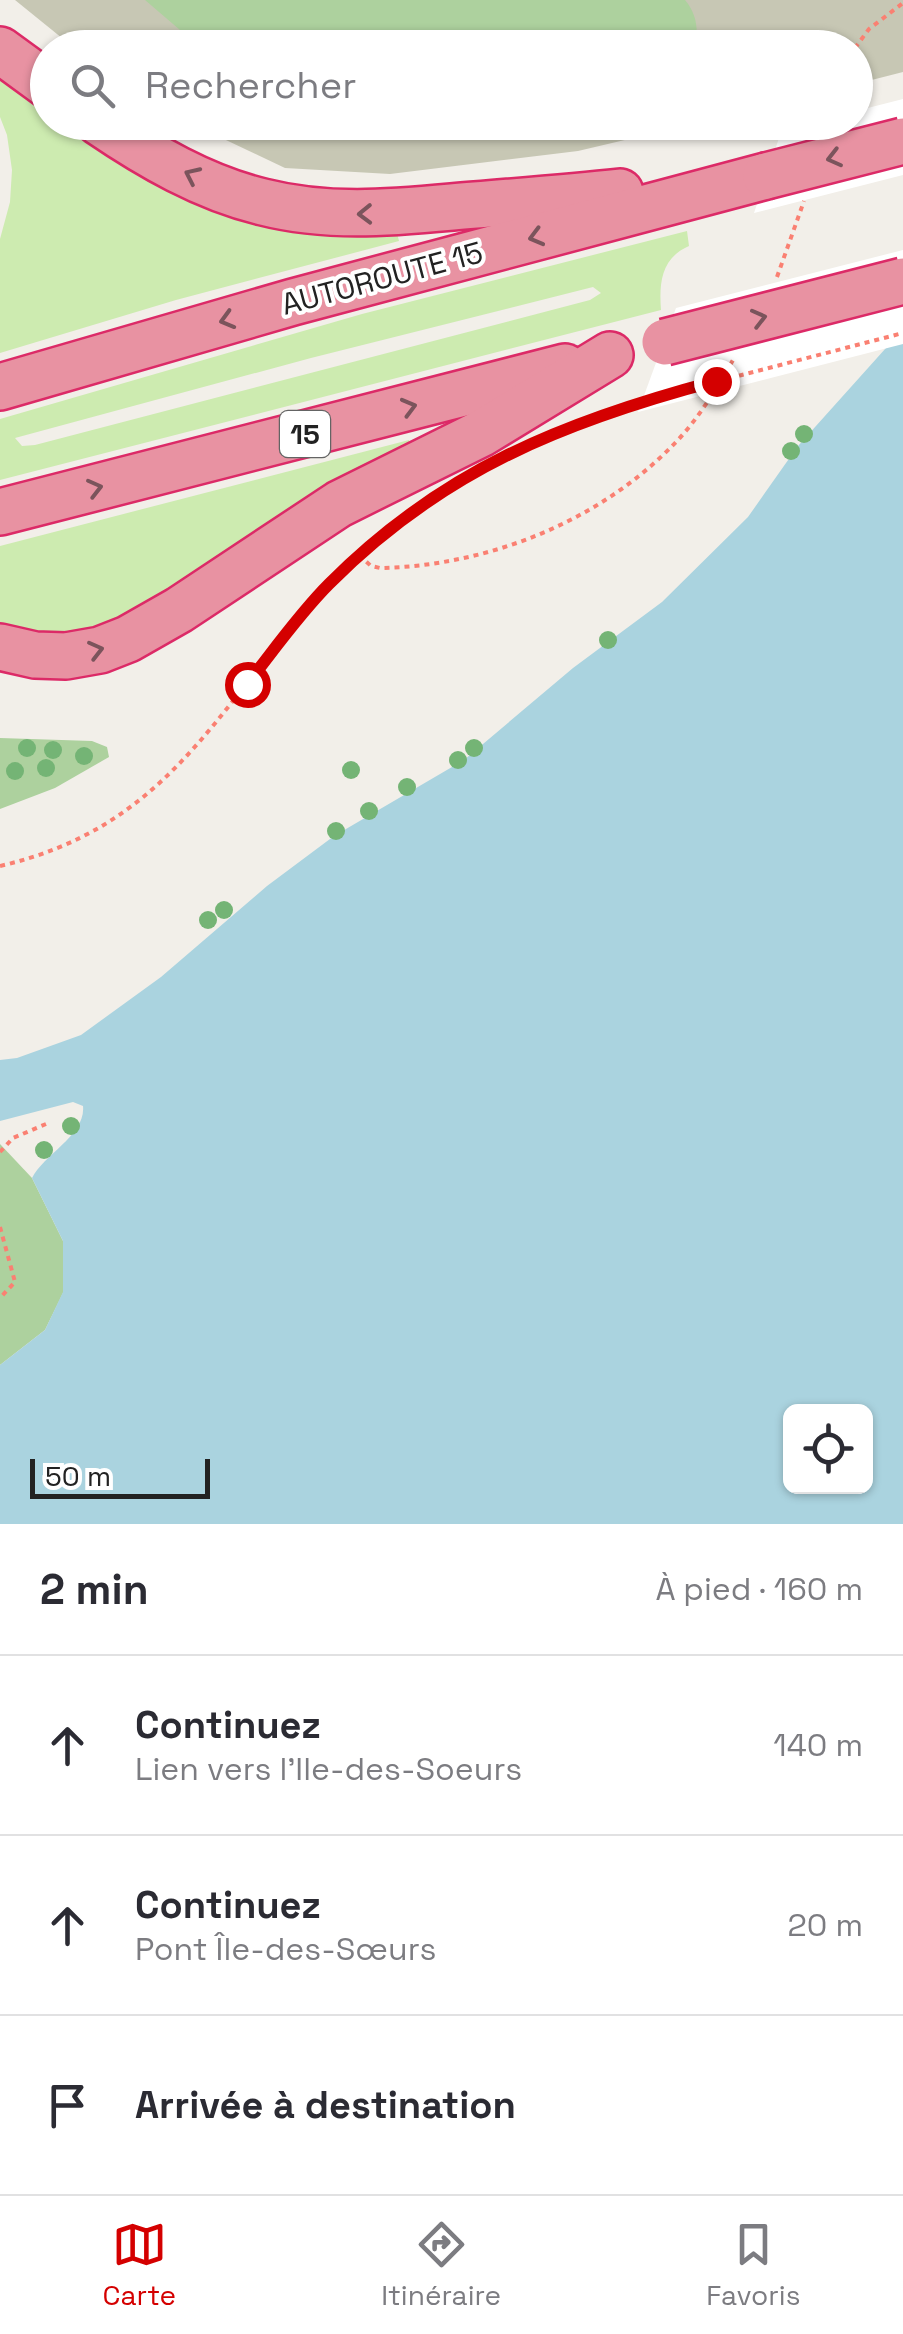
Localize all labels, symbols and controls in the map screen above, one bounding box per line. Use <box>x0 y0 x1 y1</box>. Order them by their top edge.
search box <box>30 30 873 140</box>
icon: search <box>65 58 120 113</box>
text: Rechercher <box>145 61 356 109</box>
one-way arrow <box>826 147 843 168</box>
one-way arrow <box>184 168 202 188</box>
one-way arrow <box>356 203 372 224</box>
one-way arrow <box>528 225 545 246</box>
street label: AUTOROUTE 15 <box>277 232 487 324</box>
one-way arrow <box>750 308 767 329</box>
one-way arrow <box>219 309 236 330</box>
route end <box>694 359 740 405</box>
one-way arrow <box>400 397 417 418</box>
road number: 15 <box>280 411 330 457</box>
one-way arrow <box>85 478 103 499</box>
one-way arrow <box>87 640 104 661</box>
route start <box>225 662 271 708</box>
map controls <box>783 1404 873 1494</box>
button: locate <box>783 1404 873 1494</box>
scale bar <box>30 1454 210 1498</box>
text: 50 m <box>45 1458 111 1494</box>
text: 2 min <box>40 1563 149 1616</box>
text: À pied · 160 m <box>655 1569 863 1609</box>
text: Continuez <box>135 1701 321 1749</box>
icon: ahead <box>40 1718 95 1773</box>
text: 140 m <box>773 1725 863 1765</box>
text: Lien vers l'Ile-des-Soeurs <box>135 1749 522 1789</box>
text: Continuez <box>135 1881 321 1929</box>
icon: ahead <box>40 1898 95 1953</box>
text: 20 m <box>787 1905 863 1945</box>
text: Pont Île-des-Sœurs <box>135 1929 436 1969</box>
icon: arrive <box>40 2078 95 2133</box>
text: Arrivée à destination <box>135 2081 516 2129</box>
tab: Carte <box>103 2217 176 2313</box>
tab: Itinéraire <box>381 2217 501 2313</box>
tab: Favoris <box>706 2217 800 2313</box>

